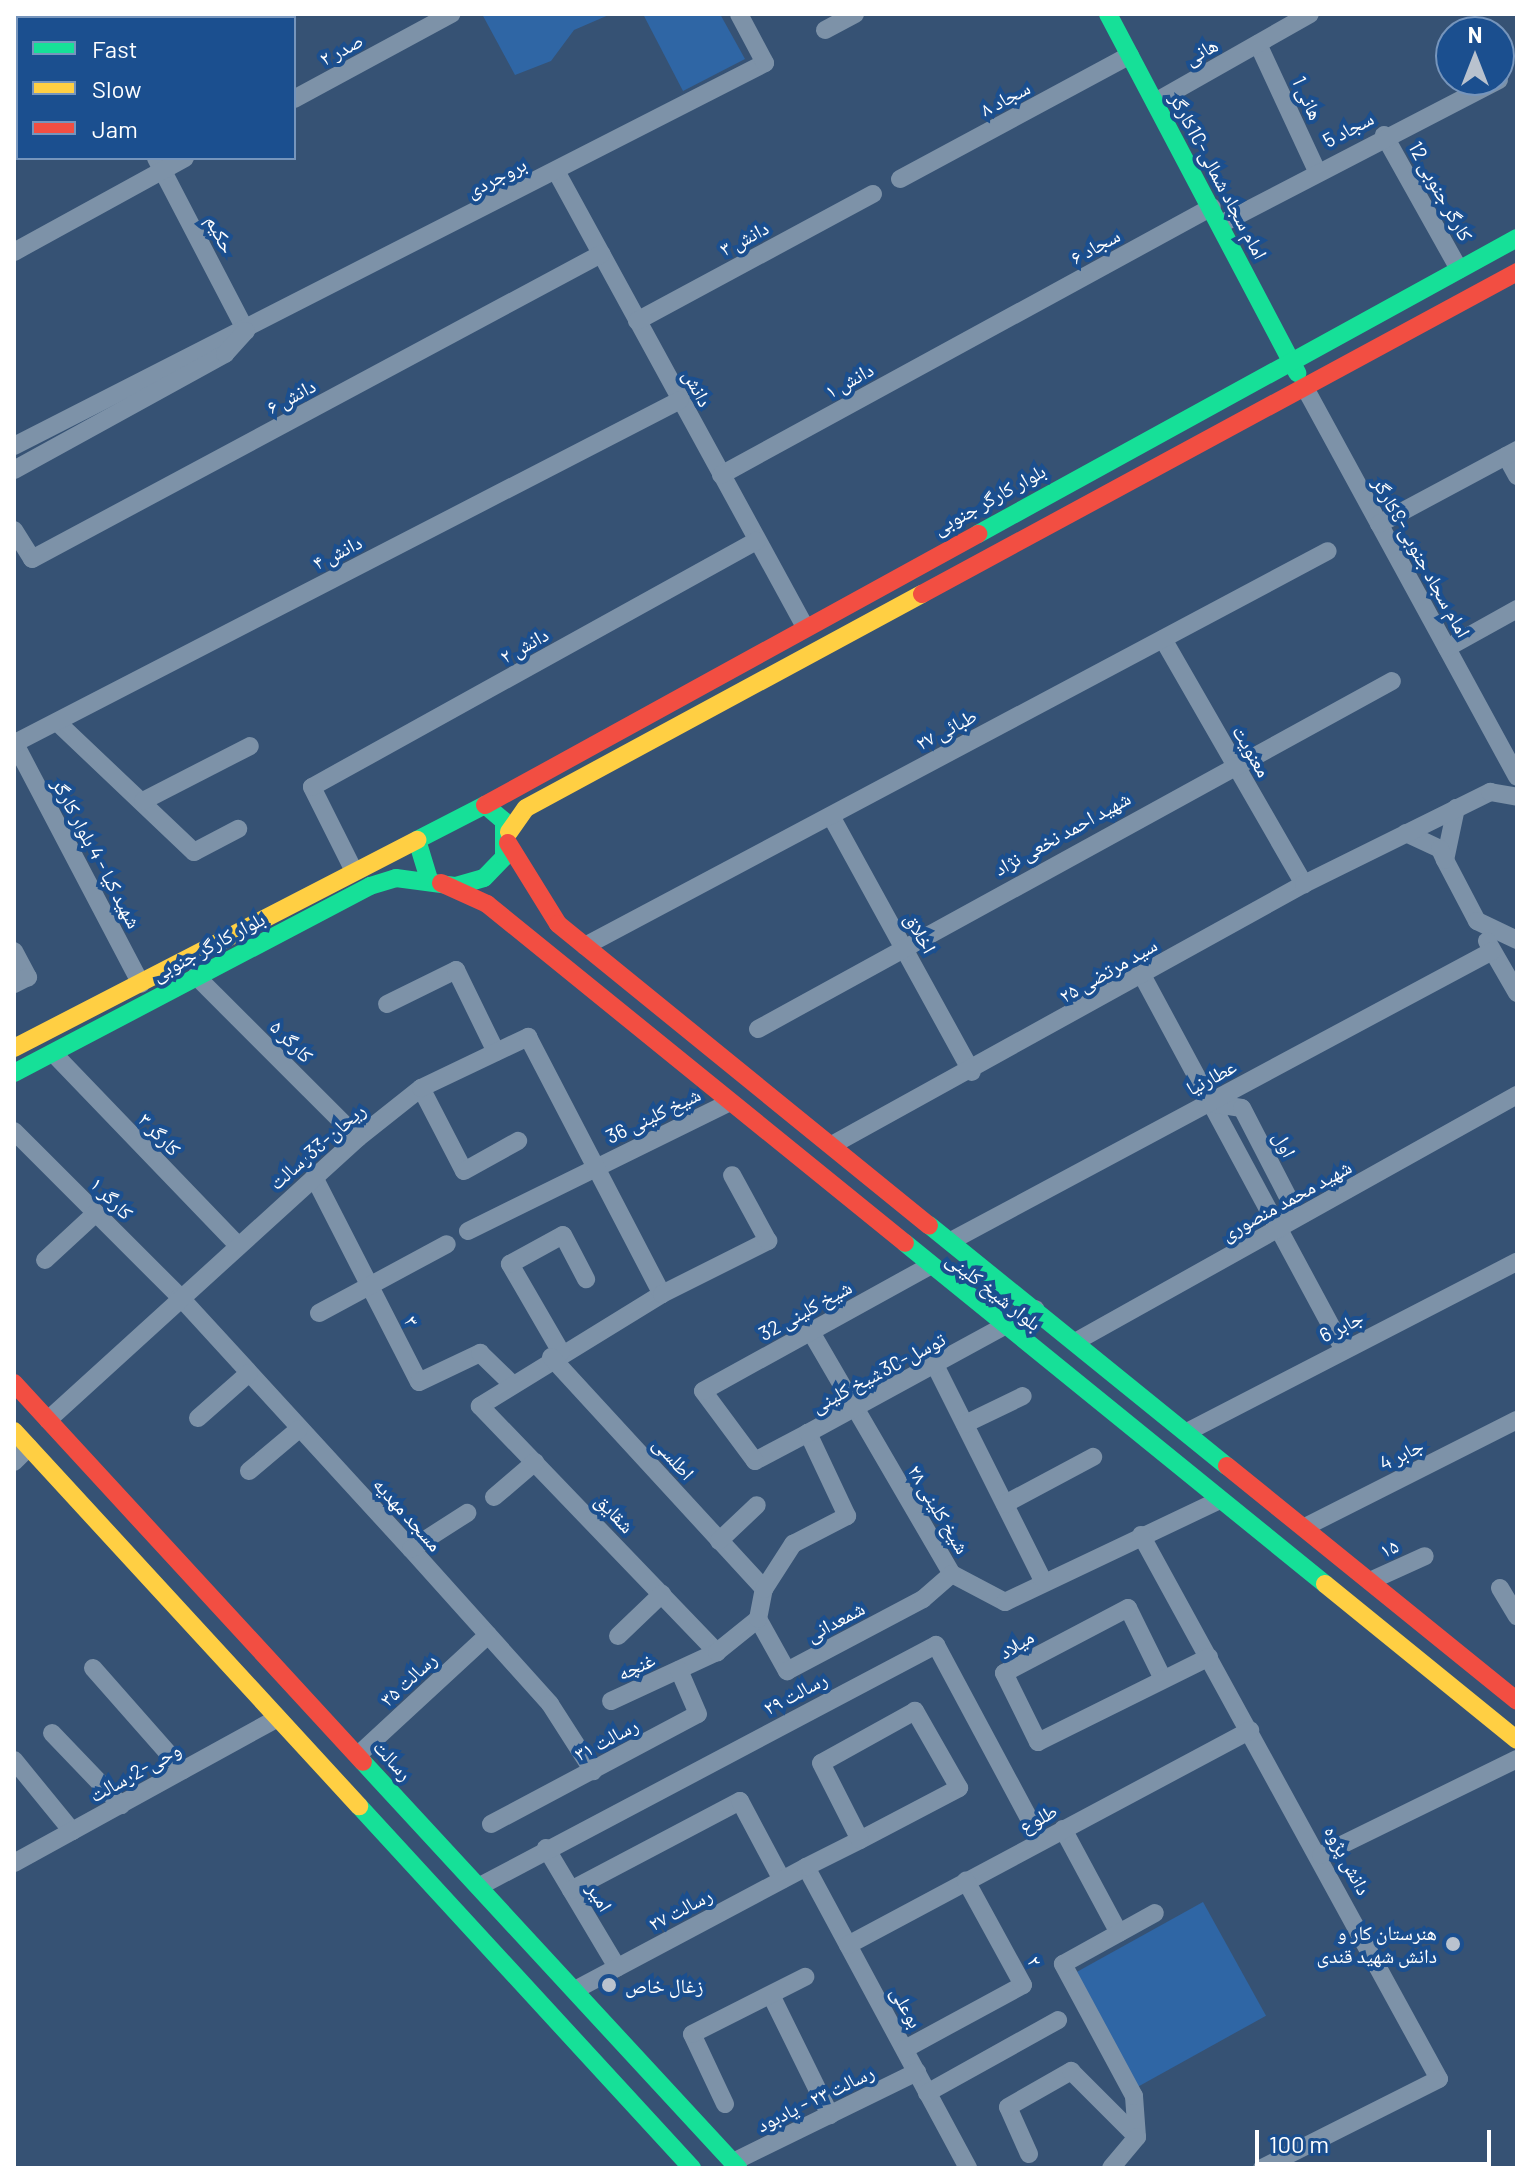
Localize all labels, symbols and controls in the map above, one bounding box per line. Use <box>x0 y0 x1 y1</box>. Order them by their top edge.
legend <box>16 16 296 160</box>
north arrow <box>1435 16 1515 96</box>
text: N <box>1468 21 1482 47</box>
street label: صدر ۲ <box>315 28 367 70</box>
street label: هانی <box>1180 32 1222 70</box>
text: Fast <box>92 34 137 63</box>
street label: هانی 1 <box>1288 72 1328 124</box>
text: Slow <box>92 74 141 103</box>
street label: سجاد ۸ <box>976 75 1034 121</box>
street label: امام سجاد شمالی-10کارگر <box>1165 89 1273 263</box>
street label: سجاد 5 <box>1318 106 1378 152</box>
text: Jam <box>92 114 138 143</box>
street label: کارگر جنوبی 12 <box>1404 137 1478 245</box>
street label: بروجردی <box>462 152 530 202</box>
street label: حکیم <box>201 211 241 257</box>
street label: دانش ۳ <box>715 215 773 261</box>
street label: سجاد ۶ <box>1066 223 1124 269</box>
street label: دانش ۱ <box>821 357 877 403</box>
street label: دانش <box>678 365 718 411</box>
street label: دانش ۶ <box>262 373 320 419</box>
street label: بلوار کارگر جنوبی <box>929 458 1049 540</box>
street label: امام سجاد جنوبی-9کارگر <box>1368 473 1476 641</box>
street label: دانش ۴ <box>308 530 366 574</box>
street label: دانش ۲ <box>496 622 552 668</box>
street label: طبائی ۲۷ <box>912 703 980 755</box>
street label: معنویت <box>1228 721 1276 781</box>
street label: شهید کیا - 4 بلوار کارگر <box>47 774 147 932</box>
street label: شهید احمد نخعی نژاد <box>990 786 1134 880</box>
street label: بلوار کارگر جنوبی <box>147 906 269 986</box>
street label: اخلاق <box>900 909 942 957</box>
street label: ۲۵ سید مرتضی <box>1055 932 1161 1008</box>
street label: کارگر ۵ <box>266 1015 318 1067</box>
street label: عطارنیا <box>1182 1054 1240 1100</box>
street label: شیخ کلینی 36 <box>602 1082 704 1148</box>
street label: ریحان-33رسالت <box>264 1098 370 1194</box>
street label: کارگر ۳ <box>134 1108 186 1160</box>
street label: اول <box>1268 1127 1302 1161</box>
street label: شهید محمد منصوری <box>1217 1154 1355 1246</box>
street label: کارگر ۱ <box>86 1172 138 1224</box>
street label: بلوار شیخ کلینی <box>942 1246 1046 1336</box>
street label: شیخ کلینی 32 <box>754 1275 856 1345</box>
street label: جابر 6 <box>1315 1305 1367 1347</box>
street label: ۳ <box>399 1312 425 1330</box>
street label: توسل-30شیخ کلینی <box>807 1327 949 1417</box>
street label: اطلسی <box>648 1431 700 1485</box>
street label: جابر 4 <box>1375 1433 1427 1475</box>
street label: شیخ کلینی ۲۸ <box>903 1460 975 1558</box>
street label: مسجد مهدیه <box>369 1472 447 1556</box>
street label: شقایق <box>591 1488 639 1538</box>
street label: ۱۵ <box>1376 1533 1402 1563</box>
street label: شمعدانی <box>801 1596 869 1646</box>
street label: میلاد <box>994 1624 1038 1664</box>
street label: رسالت ۳۵ <box>375 1647 441 1711</box>
street label: غنچه <box>614 1647 658 1685</box>
street label: رسالت ۲۹ <box>759 1666 831 1720</box>
street label: رسالت ۳۱ <box>570 1712 642 1766</box>
street label: رسالت <box>368 1735 418 1785</box>
street label: وحی-2رسالت <box>85 1737 185 1807</box>
street label: طلوع <box>1015 1798 1061 1838</box>
street label: دانش پژوه <box>1320 1821 1376 1899</box>
street label: امیر <box>582 1878 618 1916</box>
street label: رسالت ۲۷ <box>644 1882 716 1936</box>
place label: هنرستان کار و دانش شهید قندی <box>1317 1920 1437 1967</box>
marker: هنرستان کار و دانش شهید قندی <box>1444 1935 1462 1953</box>
street label: ۲ <box>1022 1951 1048 1971</box>
place label: زغال خاص <box>625 1973 703 1997</box>
marker: زغال خاص <box>600 1976 618 1994</box>
street label: بوعلی <box>886 1982 928 2032</box>
street label: رسالت ۲۳ - یادبود <box>752 2059 878 2137</box>
scale bar <box>1259 2114 1495 2164</box>
text: 100 m <box>1269 2129 1329 2158</box>

